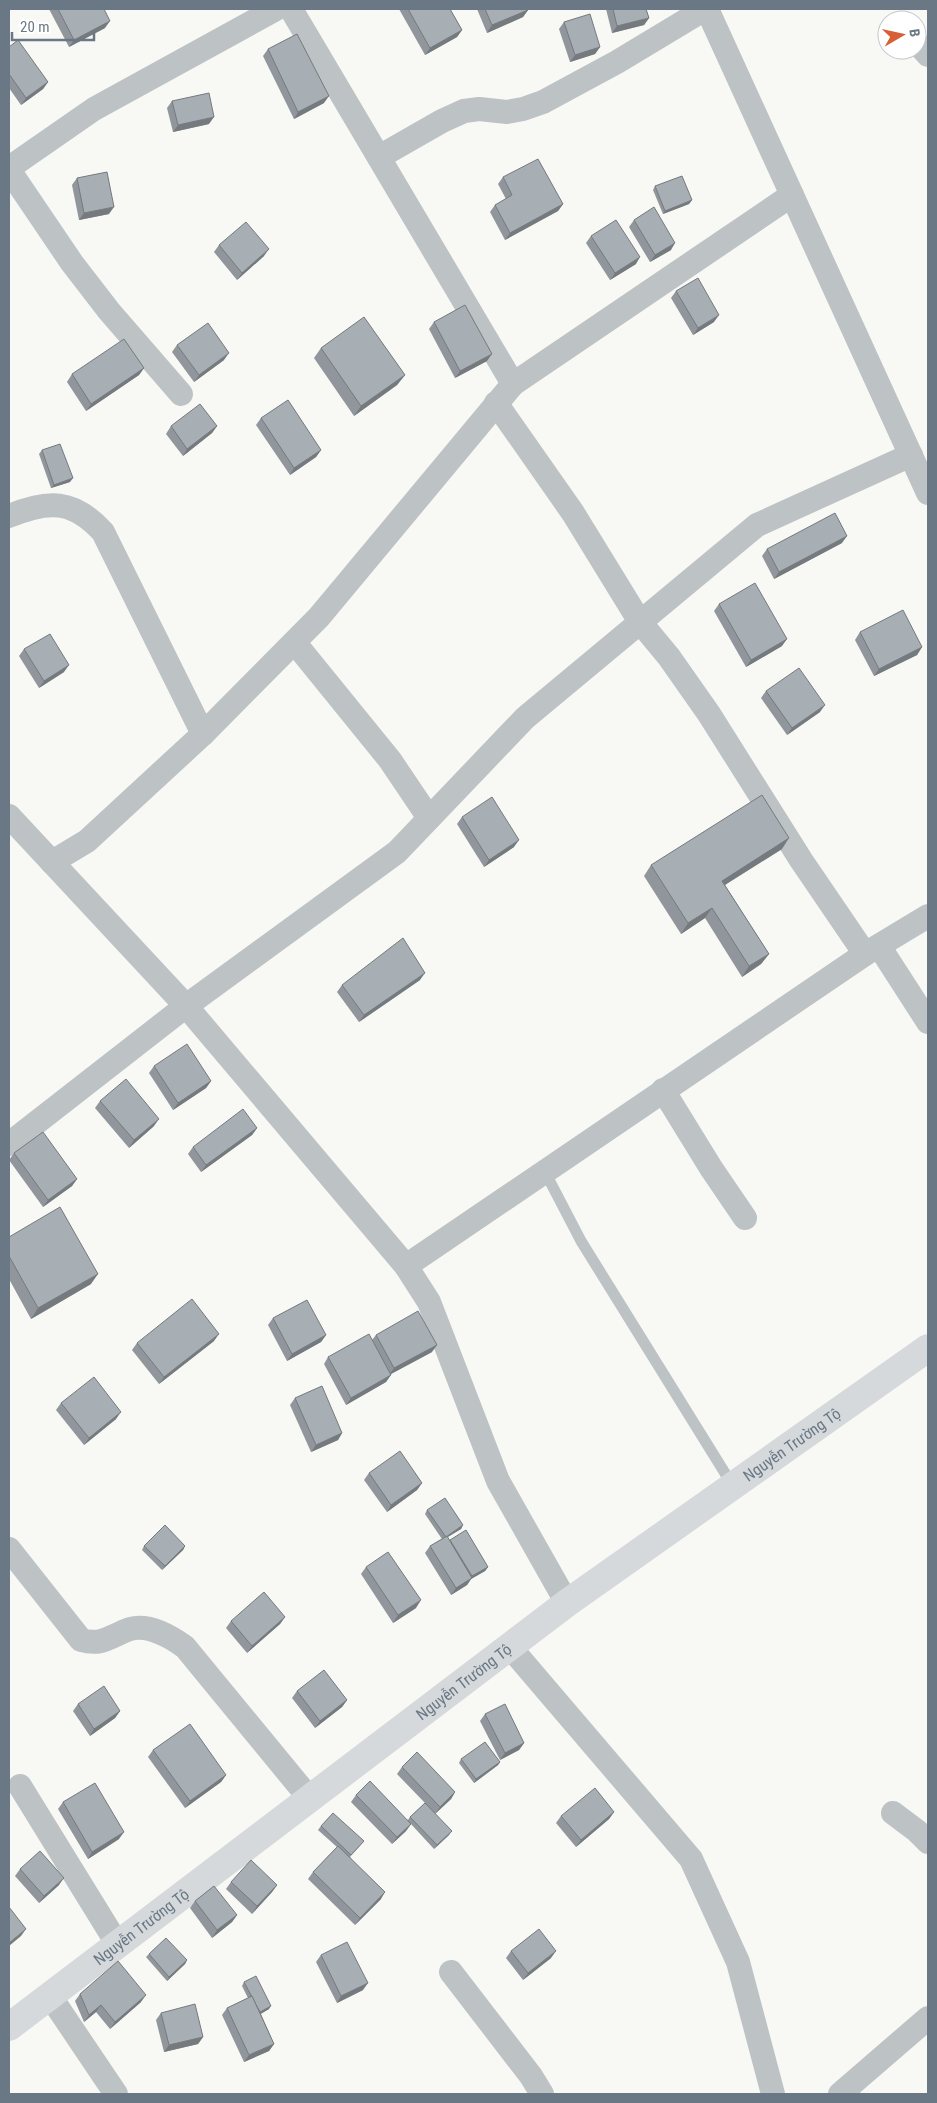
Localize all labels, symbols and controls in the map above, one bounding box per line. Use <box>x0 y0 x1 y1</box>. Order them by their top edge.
scale bar <box>12 10 95 42</box>
north arrow <box>877 10 927 60</box>
text: 20 m <box>20 18 50 36</box>
text: B <box>906 28 923 38</box>
street label: Nguyễn Trường Tộ <box>740 1404 844 1486</box>
street label: Nguyễn Trường Tộ <box>412 1640 515 1724</box>
street label: Nguyễn Trường Tộ <box>90 1885 193 1969</box>

